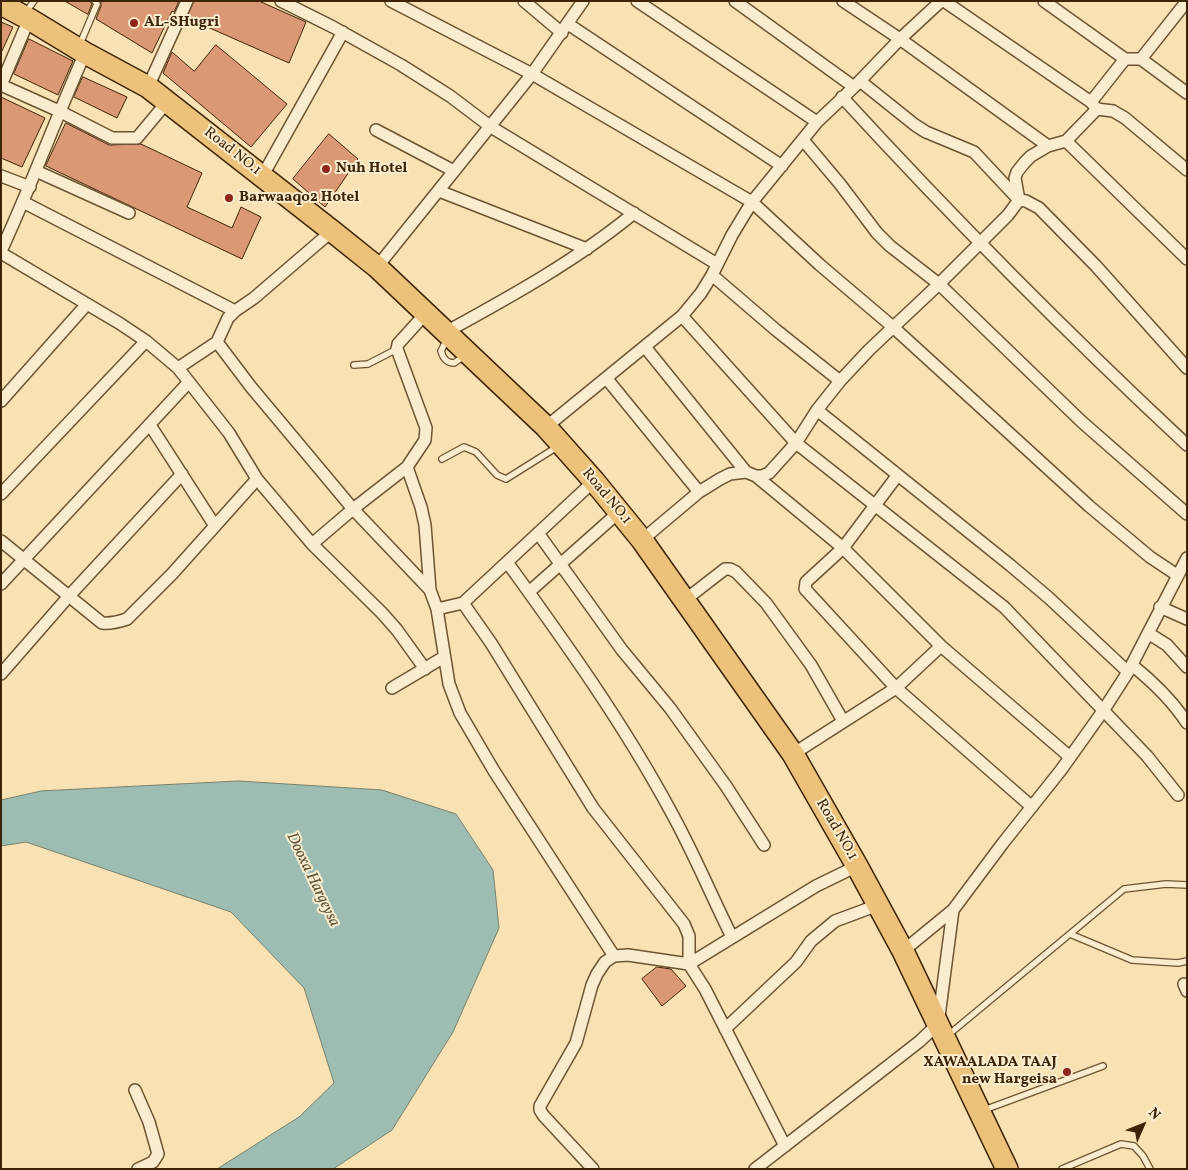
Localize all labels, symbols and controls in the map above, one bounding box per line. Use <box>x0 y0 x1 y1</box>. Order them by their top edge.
place label: AL-SHugri <box>144 14 219 32</box>
marker: AL-SHugri <box>128 17 140 29</box>
street label: Road NO.1 <box>200 124 264 180</box>
place label: Nuh Hotel <box>336 160 407 178</box>
marker: Nuh Hotel <box>320 163 332 175</box>
place label: Barwaaqo2 Hotel <box>239 189 359 207</box>
marker: Barwaaqo2 Hotel <box>223 192 235 204</box>
street label: Road NO.1 <box>577 465 635 529</box>
street label: Road NO.1 <box>811 796 861 864</box>
water label: Dooxa Hargeysa <box>281 830 343 930</box>
place label: XAWAALADA TAAJ new Hargeisa <box>923 1054 1057 1089</box>
marker: XAWAALADA TAAJ new Hargeisa <box>1061 1066 1073 1078</box>
north arrow <box>1118 1100 1168 1150</box>
text: N <box>1144 1104 1165 1124</box>

